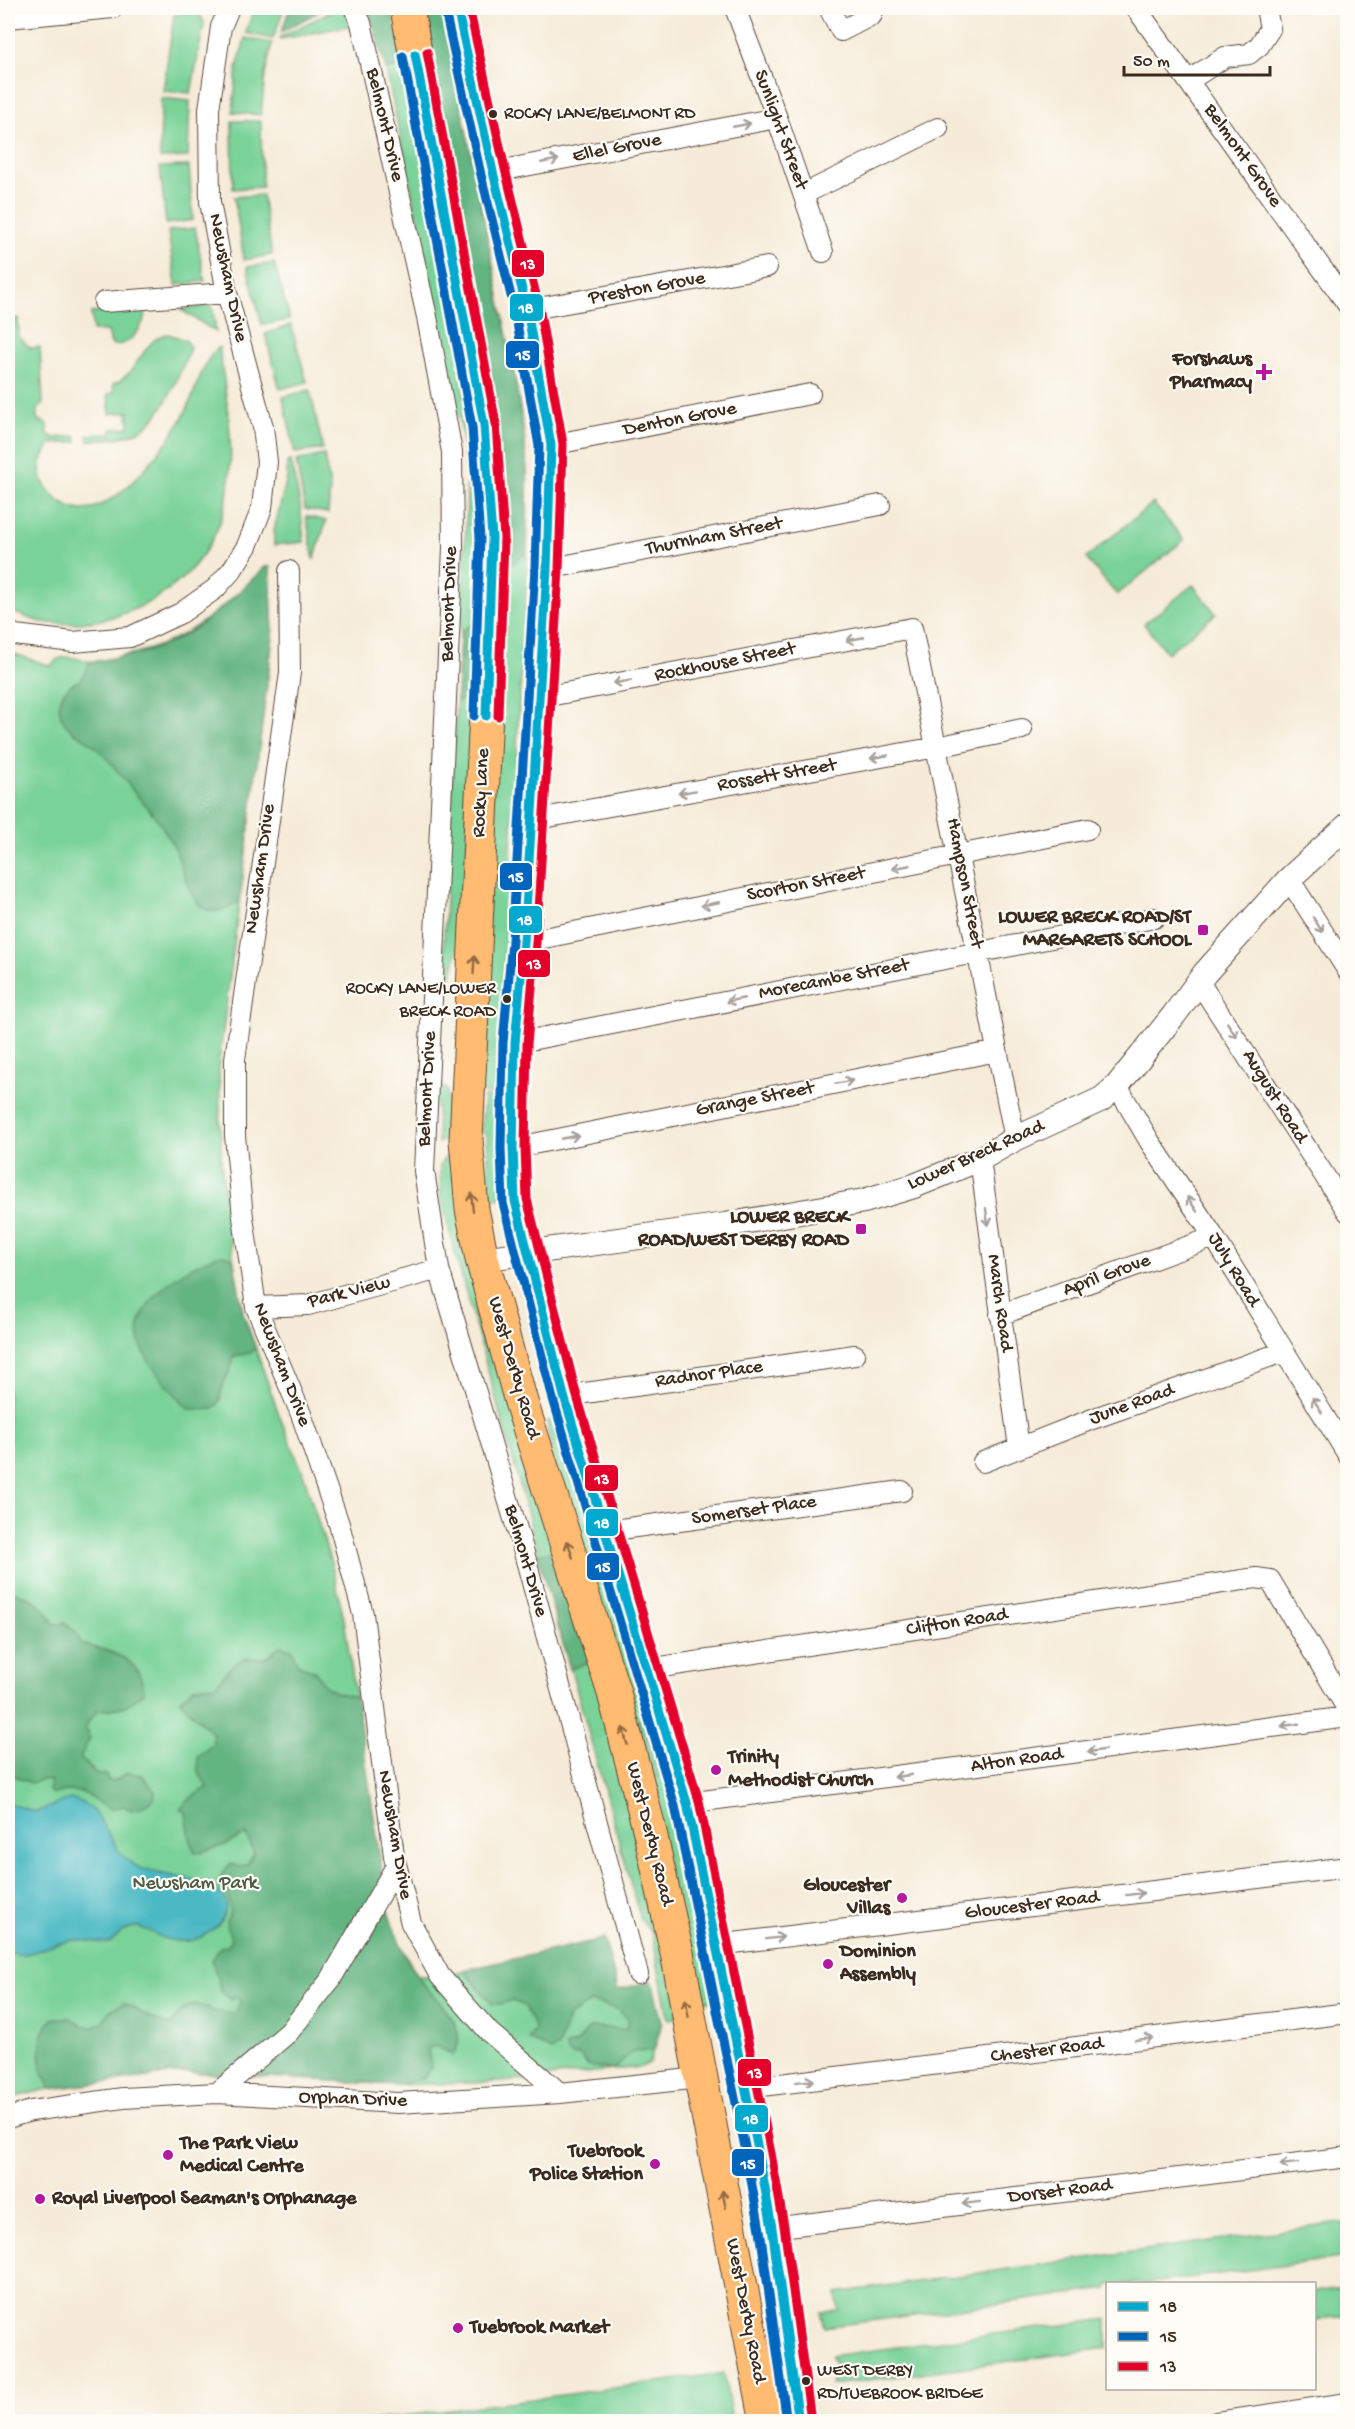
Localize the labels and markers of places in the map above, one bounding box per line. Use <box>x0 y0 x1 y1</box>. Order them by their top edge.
place label: ROCKY LANE/BELMONT RD <box>504 104 696 125</box>
marker: ROCKY LANE/BELMONT RD <box>487 108 499 120</box>
place label: Forshaws Pharmacy <box>1169 349 1254 395</box>
marker: Forshaws Pharmacy <box>1257 365 1271 379</box>
place label: LOWER BRECK ROAD/ST MARGARETS SCHOOL <box>998 907 1193 953</box>
marker: LOWER BRECK ROAD/ST MARGARETS SCHOOL <box>1196 923 1210 937</box>
place label: ROCKY LANE/LOWER BRECK ROAD <box>346 979 497 1023</box>
marker: ROCKY LANE/LOWER BRECK ROAD <box>501 993 513 1005</box>
place label: LOWER BRECK ROAD/WEST DERBY ROAD <box>637 1207 852 1253</box>
marker: LOWER BRECK ROAD/WEST DERBY ROAD <box>854 1222 868 1236</box>
place label: Trinity Methodist Church <box>726 1747 874 1793</box>
marker: Trinity Methodist Church <box>709 1763 723 1777</box>
place label: Gloucester Villas <box>803 1875 892 1921</box>
marker: Gloucester Villas <box>895 1891 909 1905</box>
place label: Dominion Assembly <box>838 1941 916 1987</box>
marker: Dominion Assembly <box>821 1957 835 1971</box>
place label: The Park View Medical Centre <box>178 2133 304 2179</box>
place label: Tuebrook Police Station <box>529 2141 645 2187</box>
marker: The Park View Medical Centre <box>161 2148 175 2162</box>
marker: Tuebrook Police Station <box>648 2157 662 2171</box>
place label: Royal Liverpool Seaman's Orphanage <box>51 2188 357 2211</box>
marker: Royal Liverpool Seaman's Orphanage <box>33 2192 47 2206</box>
place label: Tuebrook Market <box>468 2317 611 2340</box>
marker: Tuebrook Market <box>451 2321 465 2335</box>
place label: WEST DERBY RD/TUEBROOK BRIDGE <box>817 2361 984 2405</box>
marker: WEST DERBY RD/TUEBROOK BRIDGE <box>800 2375 812 2387</box>

